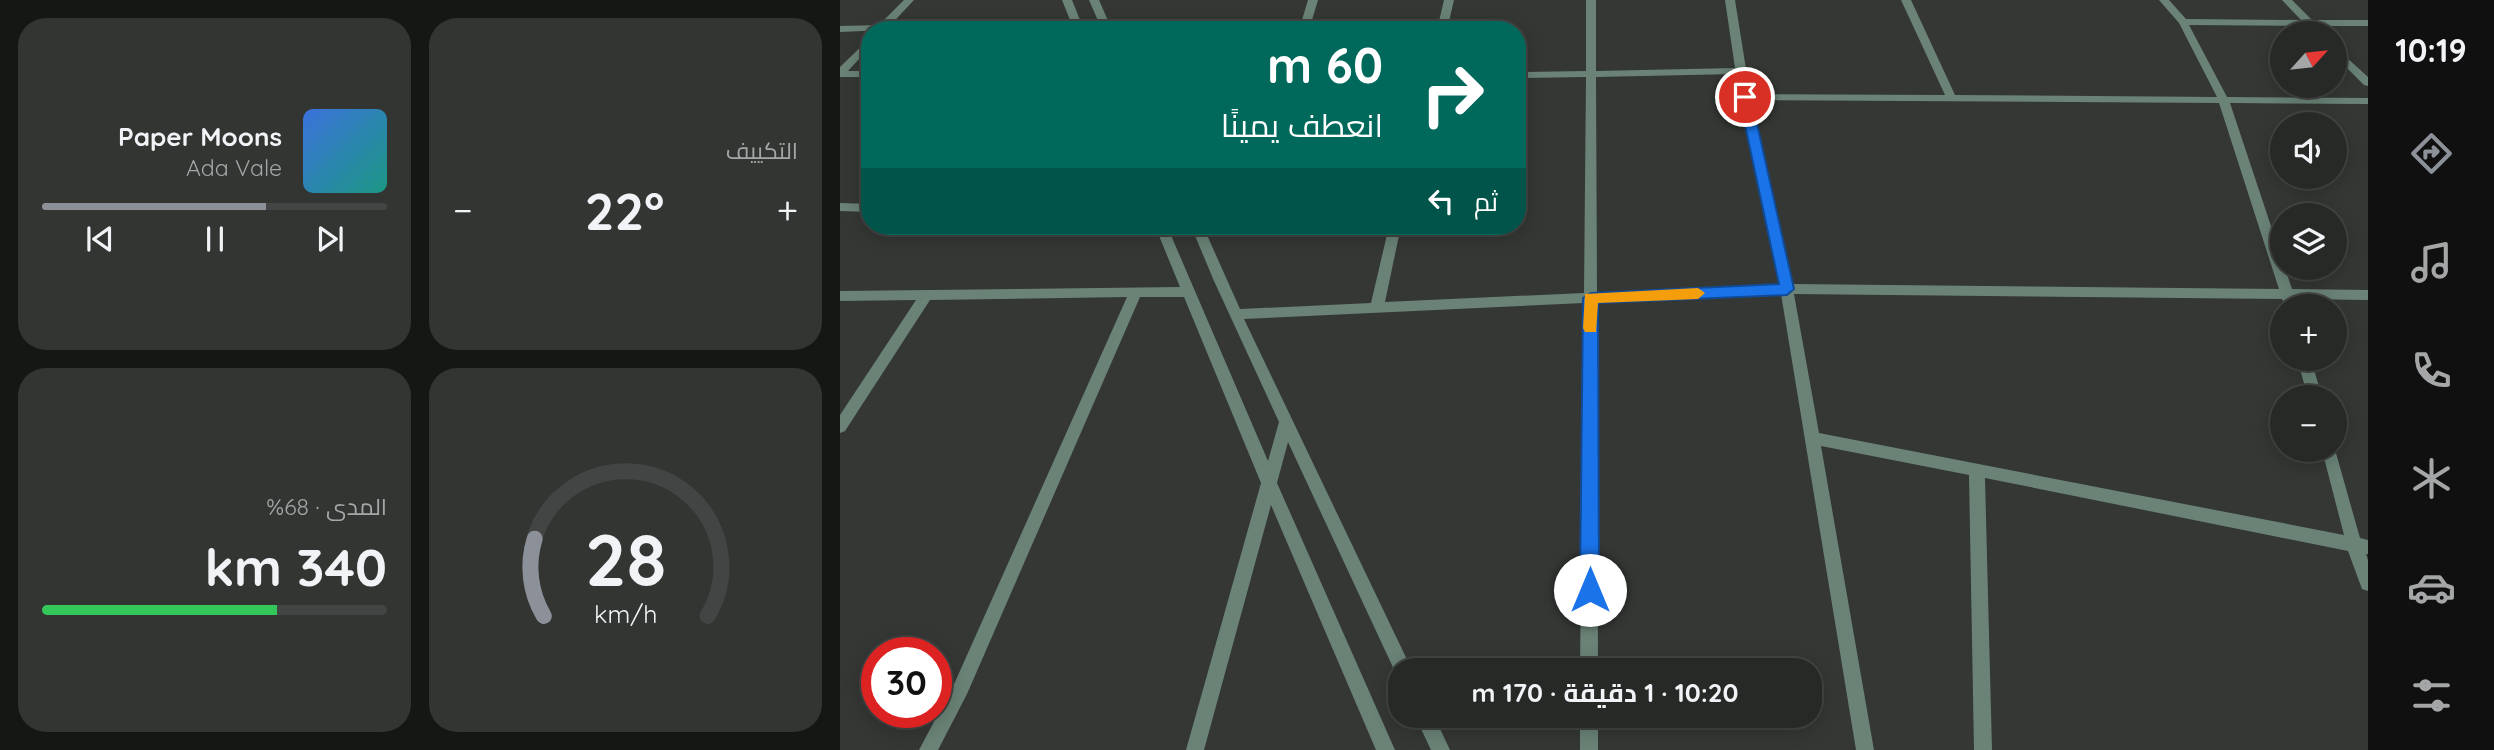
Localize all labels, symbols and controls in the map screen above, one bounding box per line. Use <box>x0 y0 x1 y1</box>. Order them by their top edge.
north arrow <box>2270 21 2347 98</box>
map controls <box>2270 21 2347 462</box>
text: 10:19 <box>2395 30 2467 70</box>
text: 60 m <box>1267 34 1383 95</box>
icon: right <box>1407 49 1498 140</box>
pin <box>1715 67 1775 127</box>
icon: arrive <box>1726 78 1764 116</box>
text: انعطف يمينًا <box>1221 105 1383 145</box>
button: sound <box>2270 112 2347 189</box>
text: Paper Moons <box>118 120 282 153</box>
icon: directions <box>2407 129 2456 178</box>
text: التكييف <box>726 136 798 165</box>
text: Ada Vale <box>186 153 282 182</box>
text: 22° <box>585 178 664 243</box>
icon: left <box>1422 182 1460 220</box>
text: ثم <box>1474 185 1498 218</box>
text: − <box>453 186 473 234</box>
text: + <box>777 186 798 234</box>
button: layers <box>2270 203 2347 280</box>
icon: previous <box>81 220 119 258</box>
icon: pause <box>196 220 234 258</box>
icon: next <box>311 220 349 258</box>
icon: music <box>2407 238 2456 287</box>
button: + <box>2270 294 2347 371</box>
icon: phone <box>2407 346 2456 395</box>
button: − <box>2270 385 2347 462</box>
icon: climate <box>2407 454 2456 503</box>
text: المدى · 68% <box>266 492 387 521</box>
text: 28 <box>585 513 666 604</box>
text: 340 km <box>204 534 387 599</box>
position arrow <box>1553 553 1627 627</box>
icon: car <box>2407 563 2456 612</box>
text: km/h <box>594 598 657 629</box>
speed limit sign: 30 <box>861 637 952 728</box>
icon: filters <box>2407 671 2456 720</box>
text: 10:20 · 1 دقيقة · 170 m <box>1471 676 1739 709</box>

